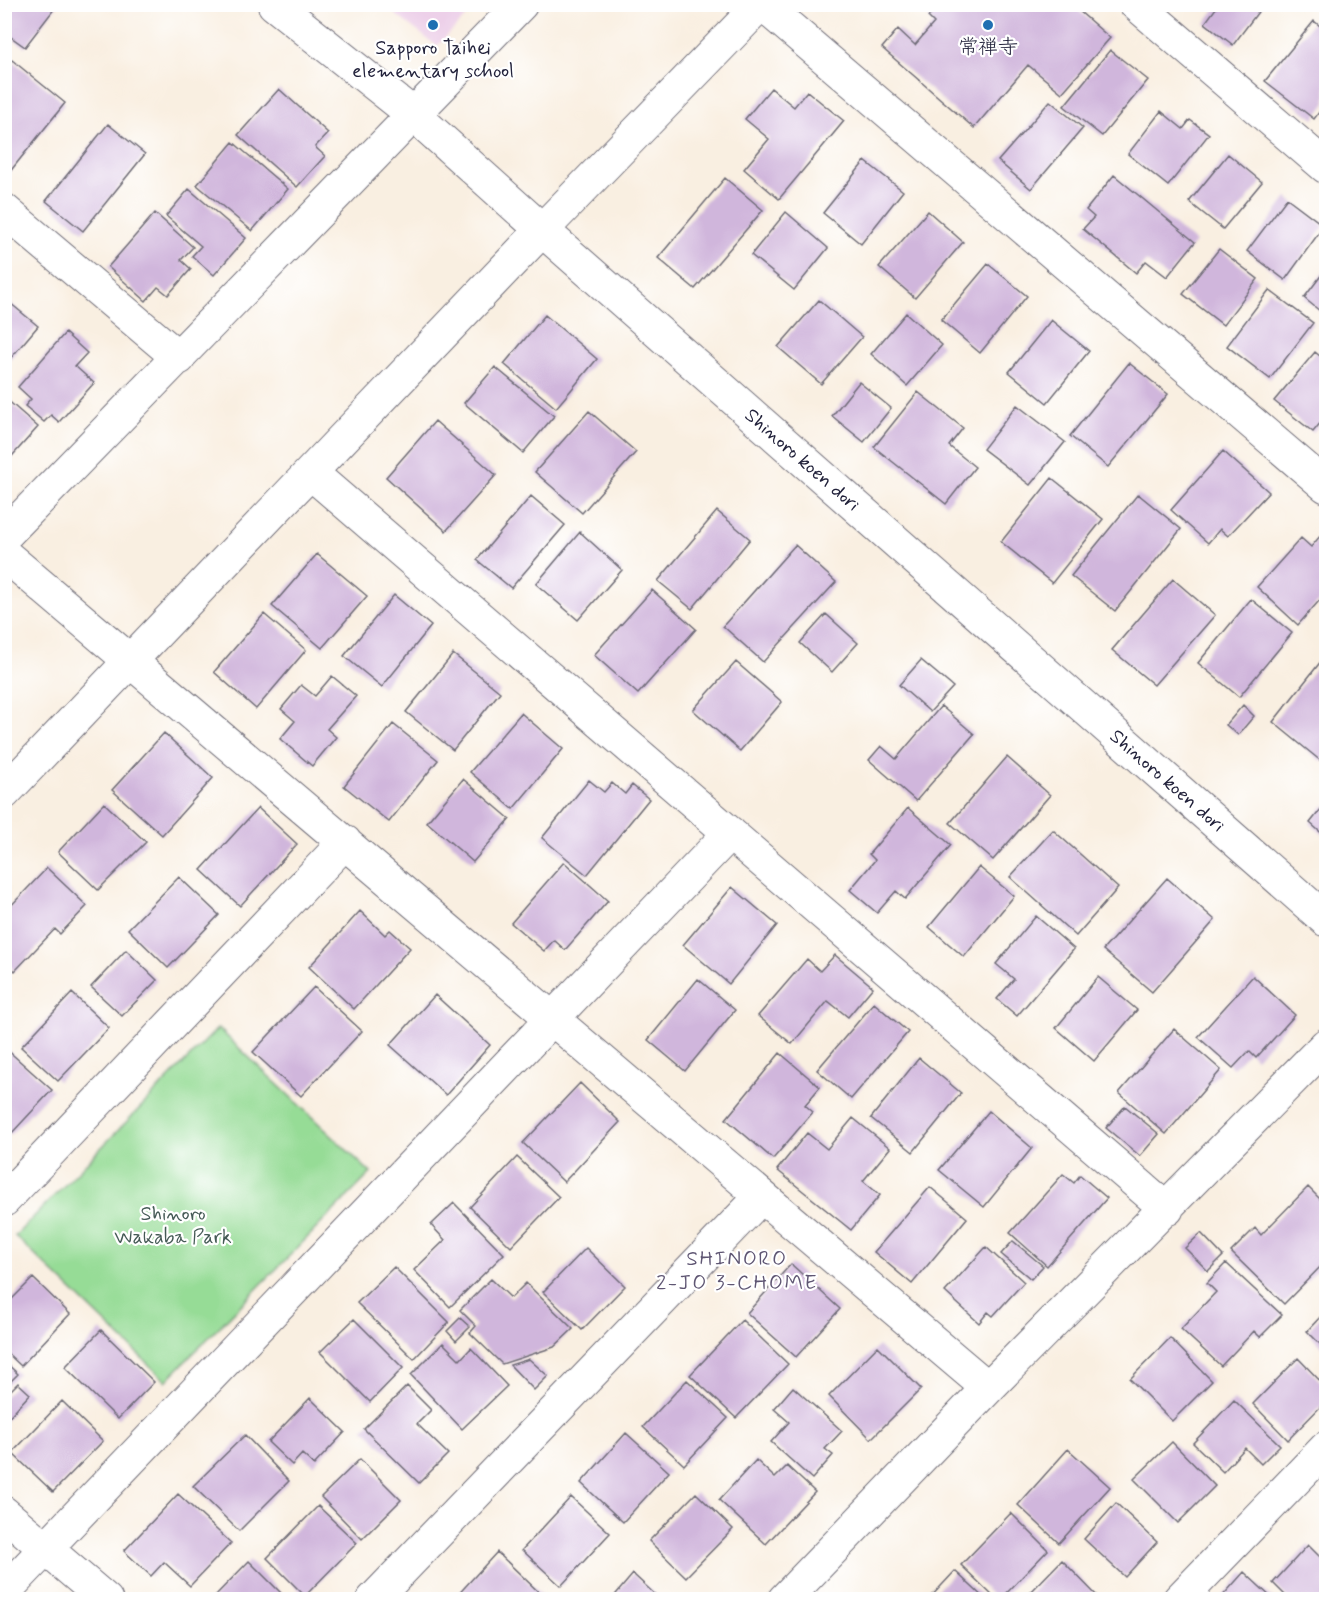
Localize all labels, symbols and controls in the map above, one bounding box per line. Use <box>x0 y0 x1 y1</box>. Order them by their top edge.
marker: Sapporo Taihei elementary school <box>426 18 440 32</box>
marker: 常禅寺 <box>981 18 995 32</box>
place label: 常禅寺 <box>958 34 1018 61</box>
place label: Sapporo Taihei elementary school <box>352 35 514 85</box>
street label: Shinoro koen dori <box>738 402 866 518</box>
street label: Shinoro koen dori <box>1103 723 1231 839</box>
park label: Shinoro Wakaba Park <box>114 1201 232 1251</box>
district label: SHINORO 2-JO 3-CHOME <box>656 1245 818 1297</box>

